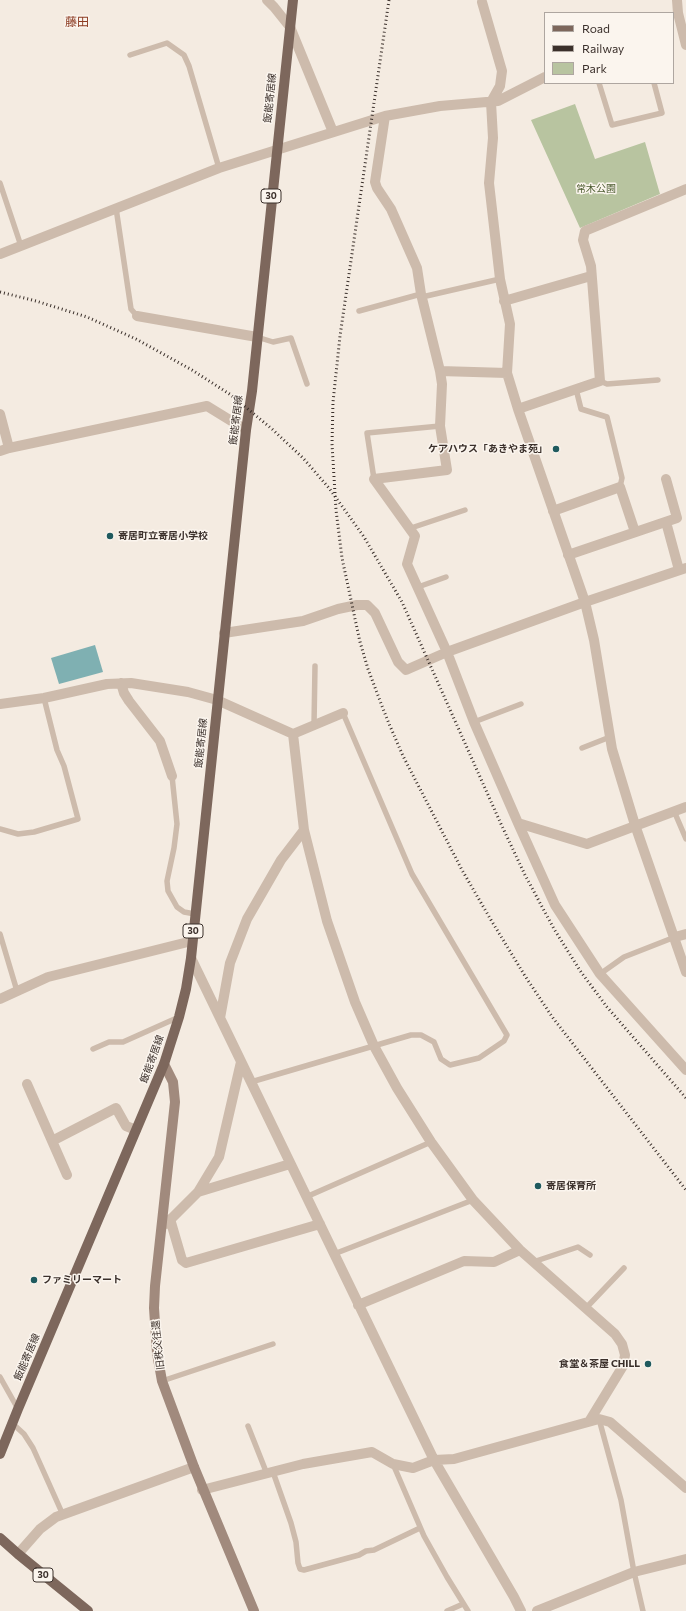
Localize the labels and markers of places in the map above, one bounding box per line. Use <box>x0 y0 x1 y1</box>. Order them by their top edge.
place label: ケアハウス「あきやま苑」 <box>428 443 548 455</box>
marker: ケアハウス「あきやま苑」 <box>551 444 561 454</box>
place label: 寄居町立寄居小学校 <box>118 530 208 542</box>
marker: 寄居町立寄居小学校 <box>105 531 115 541</box>
place label: 寄居保育所 <box>546 1180 596 1192</box>
marker: 寄居保育所 <box>533 1181 543 1191</box>
place label: ファミリーマート <box>42 1274 122 1286</box>
marker: ファミリーマート <box>29 1275 39 1285</box>
place label: 食堂＆茶屋 CHILL <box>559 1358 640 1370</box>
marker: 食堂＆茶屋 CHILL <box>643 1359 653 1369</box>

